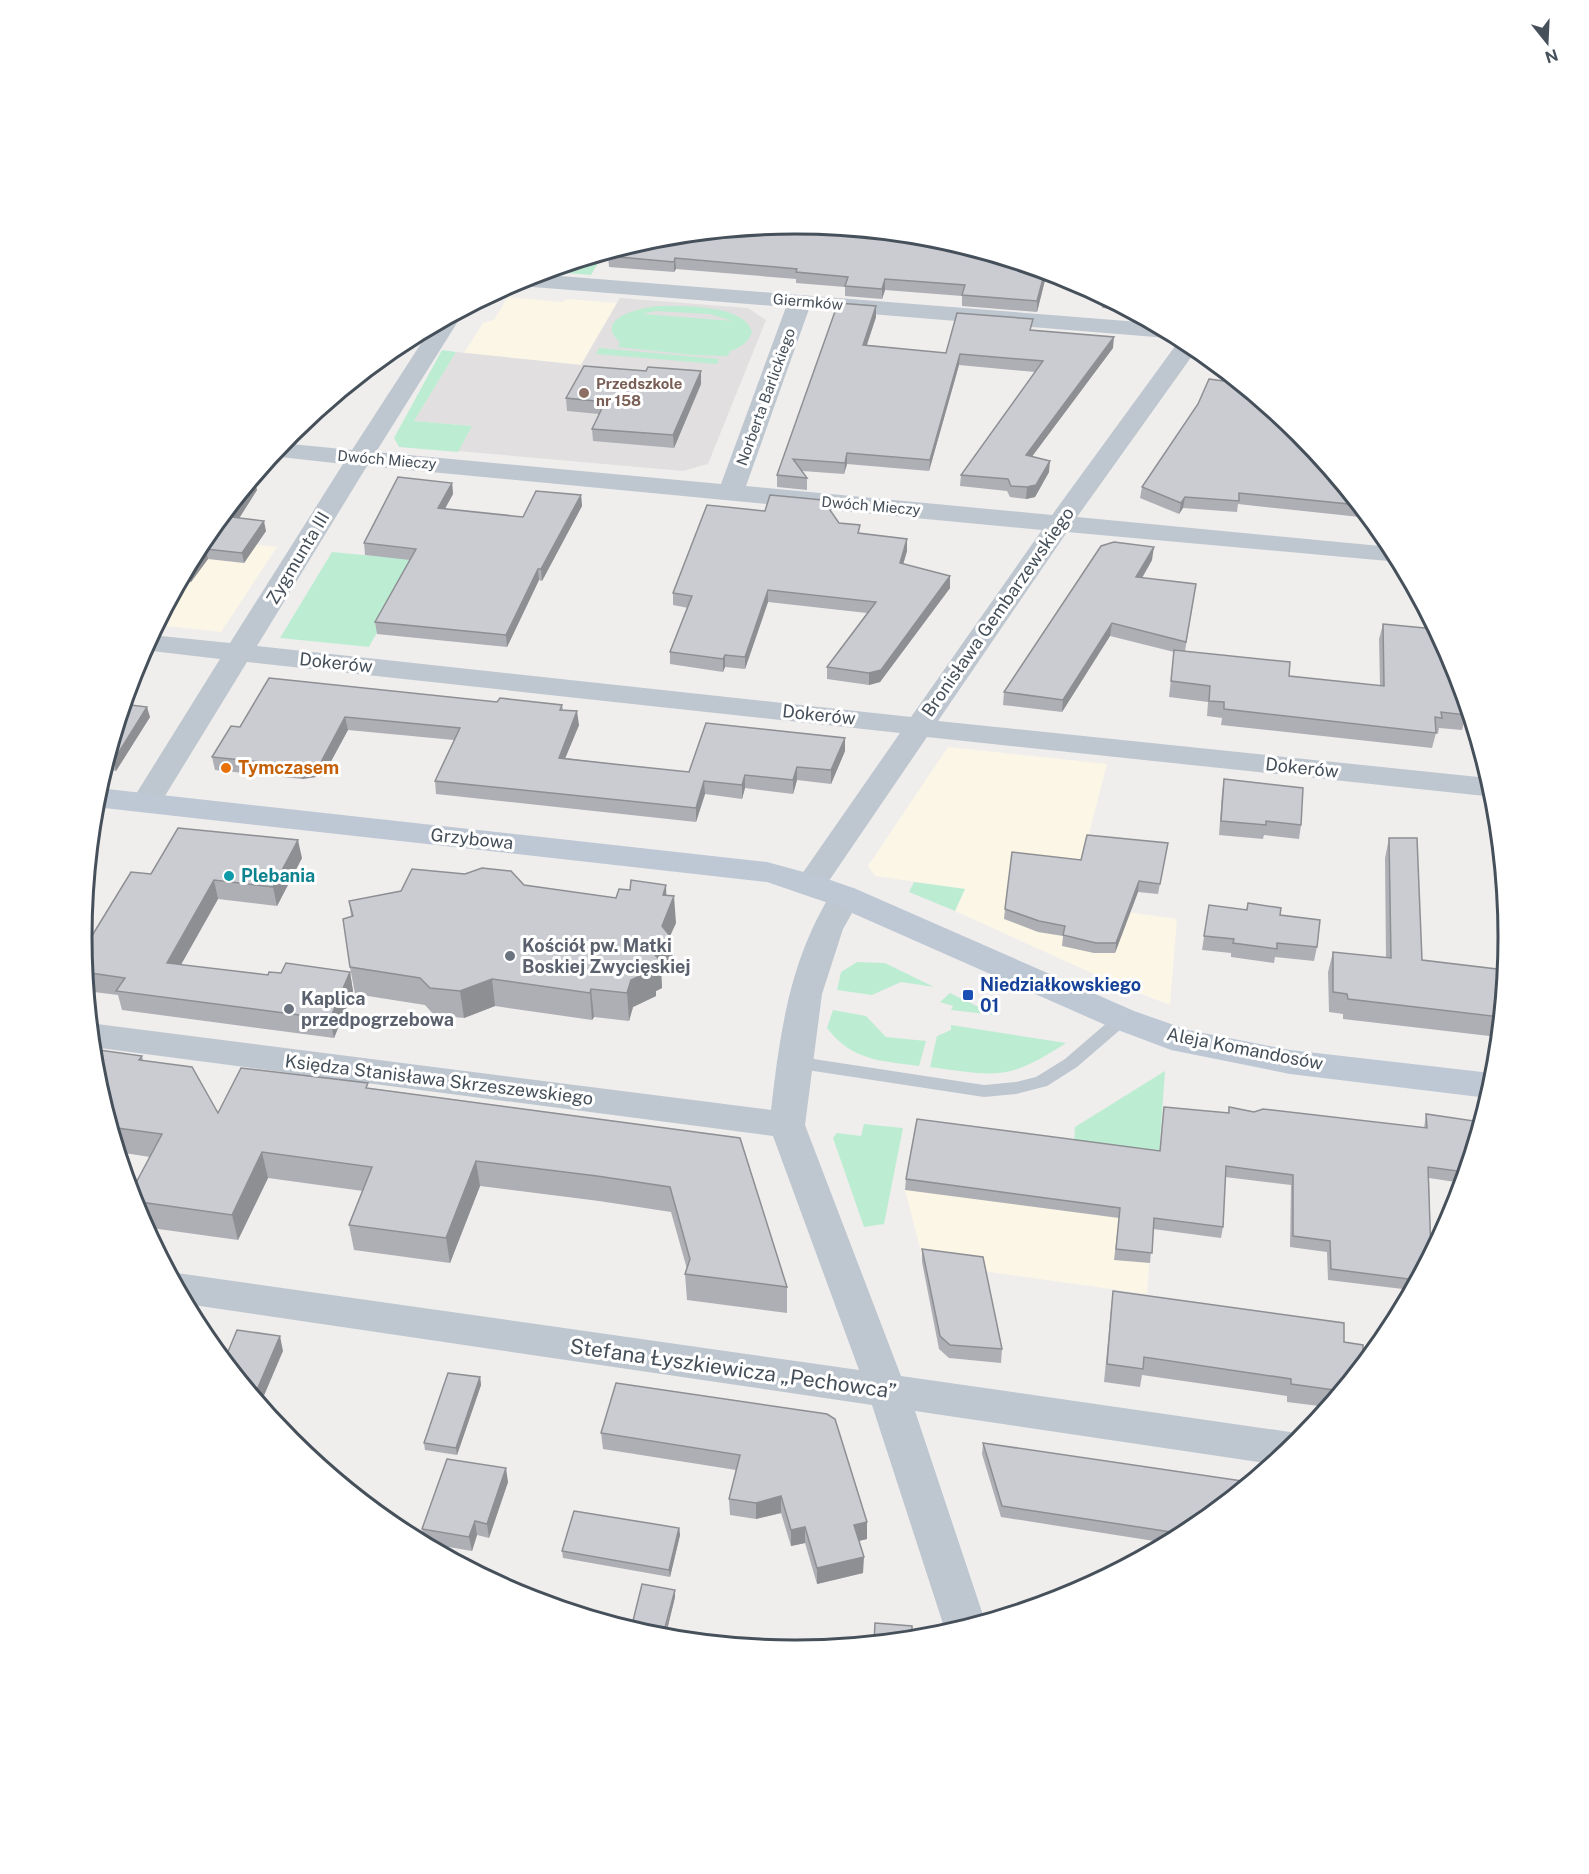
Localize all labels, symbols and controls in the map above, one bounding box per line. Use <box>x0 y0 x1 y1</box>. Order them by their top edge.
north arrow <box>1517 12 1577 72</box>
text: N <box>1543 45 1560 67</box>
street label: Giermków <box>772 290 844 313</box>
street label: Norberta Barlickiego <box>733 326 798 468</box>
place label: Przedszkole nr 158 <box>596 375 682 409</box>
marker: Przedszkole nr 158 <box>577 386 591 400</box>
street label: Dwóch Mieczy <box>337 447 437 472</box>
street label: Dwóch Mieczy <box>821 493 921 518</box>
street label: Bronisława Gembarzewskiego <box>917 503 1078 721</box>
street label: Zygmunta III <box>262 508 333 608</box>
street label: Dokerów <box>298 648 374 677</box>
street label: Dokerów <box>781 700 857 729</box>
street label: Dokerów <box>1264 753 1340 782</box>
place label: Tymczasem <box>238 757 339 778</box>
marker: Tymczasem <box>219 761 233 775</box>
street label: Grzybowa <box>430 824 514 853</box>
place label: Plebania <box>241 865 315 886</box>
marker: Plebania <box>222 869 236 883</box>
place label: Kościół pw. Matki Boskiej Zwycięskiej <box>522 935 691 977</box>
marker: Kościół pw. Matki Boskiej Zwycięskiej <box>503 949 517 963</box>
place label: Niedziałkowskiego 01 <box>980 974 1141 1016</box>
place label: Kaplica przedpogrzebowa <box>301 988 454 1030</box>
marker: Niedziałkowskiego 01 <box>961 988 975 1002</box>
marker: Kaplica przedpogrzebowa <box>282 1002 296 1016</box>
street label: Aleja Komandosów <box>1165 1023 1325 1074</box>
street label: Księdza Stanisława Skrzeszewskiego <box>284 1050 594 1109</box>
street label: Stefana Łyszkiewicza „Pechowca” <box>568 1333 898 1404</box>

